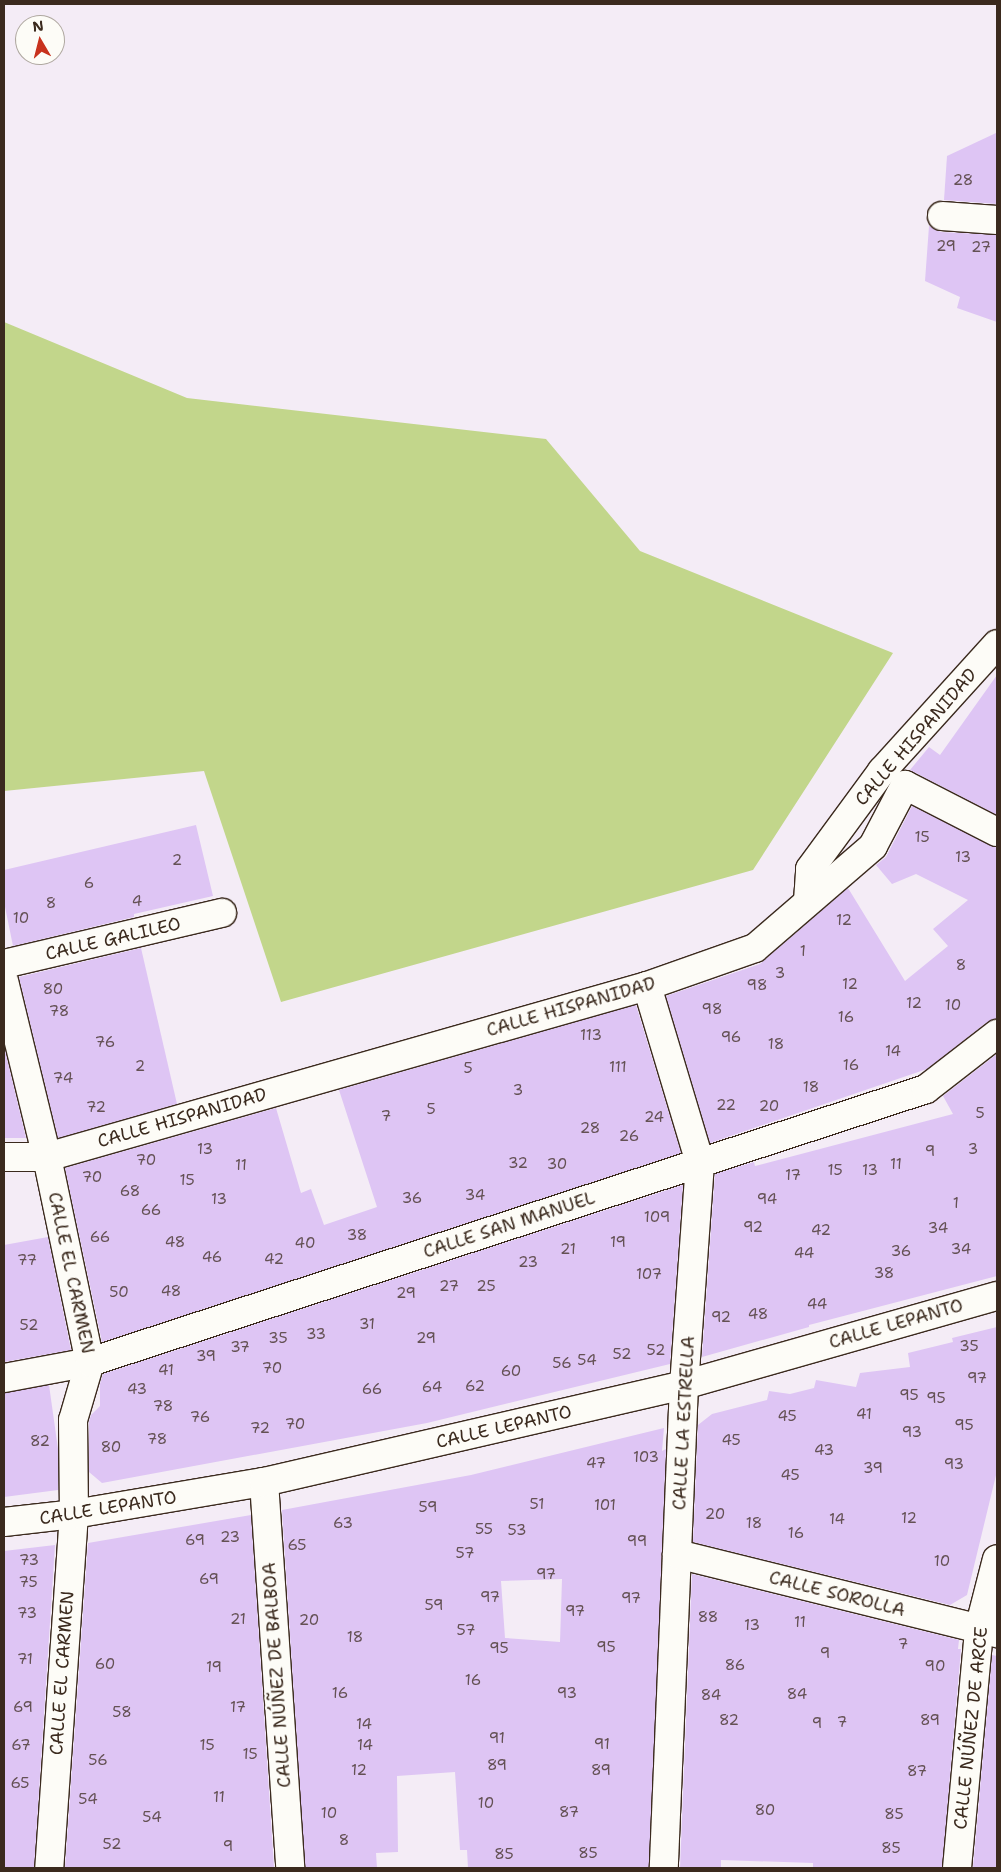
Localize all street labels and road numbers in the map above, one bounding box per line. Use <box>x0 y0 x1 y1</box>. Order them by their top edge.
street label: CALLE HISPANIDAD <box>850 664 982 810</box>
street label: CALLE GALILEO <box>43 913 183 965</box>
street label: CALLE HISPANIDAD <box>484 973 658 1041</box>
street label: CALLE HISPANIDAD <box>95 1084 269 1152</box>
street label: CALLE SAN MANUEL <box>420 1187 598 1263</box>
street label: CALLE EL CARMEN <box>43 1190 99 1356</box>
street label: CALLE LEPANTO <box>826 1295 966 1353</box>
street label: CALLE LA ESTRELLA <box>669 1335 699 1511</box>
street label: CALLE LEPANTO <box>434 1401 574 1453</box>
street label: CALLE LEPANTO <box>38 1487 178 1529</box>
street label: CALLE NÚÑEZ DE BALBOA <box>258 1561 296 1789</box>
street label: CALLE SOROLLA <box>767 1567 907 1621</box>
street label: CALLE EL CARMEN <box>45 1590 79 1756</box>
street label: CALLE NÚÑEZ DE ARCE <box>950 1625 992 1831</box>

